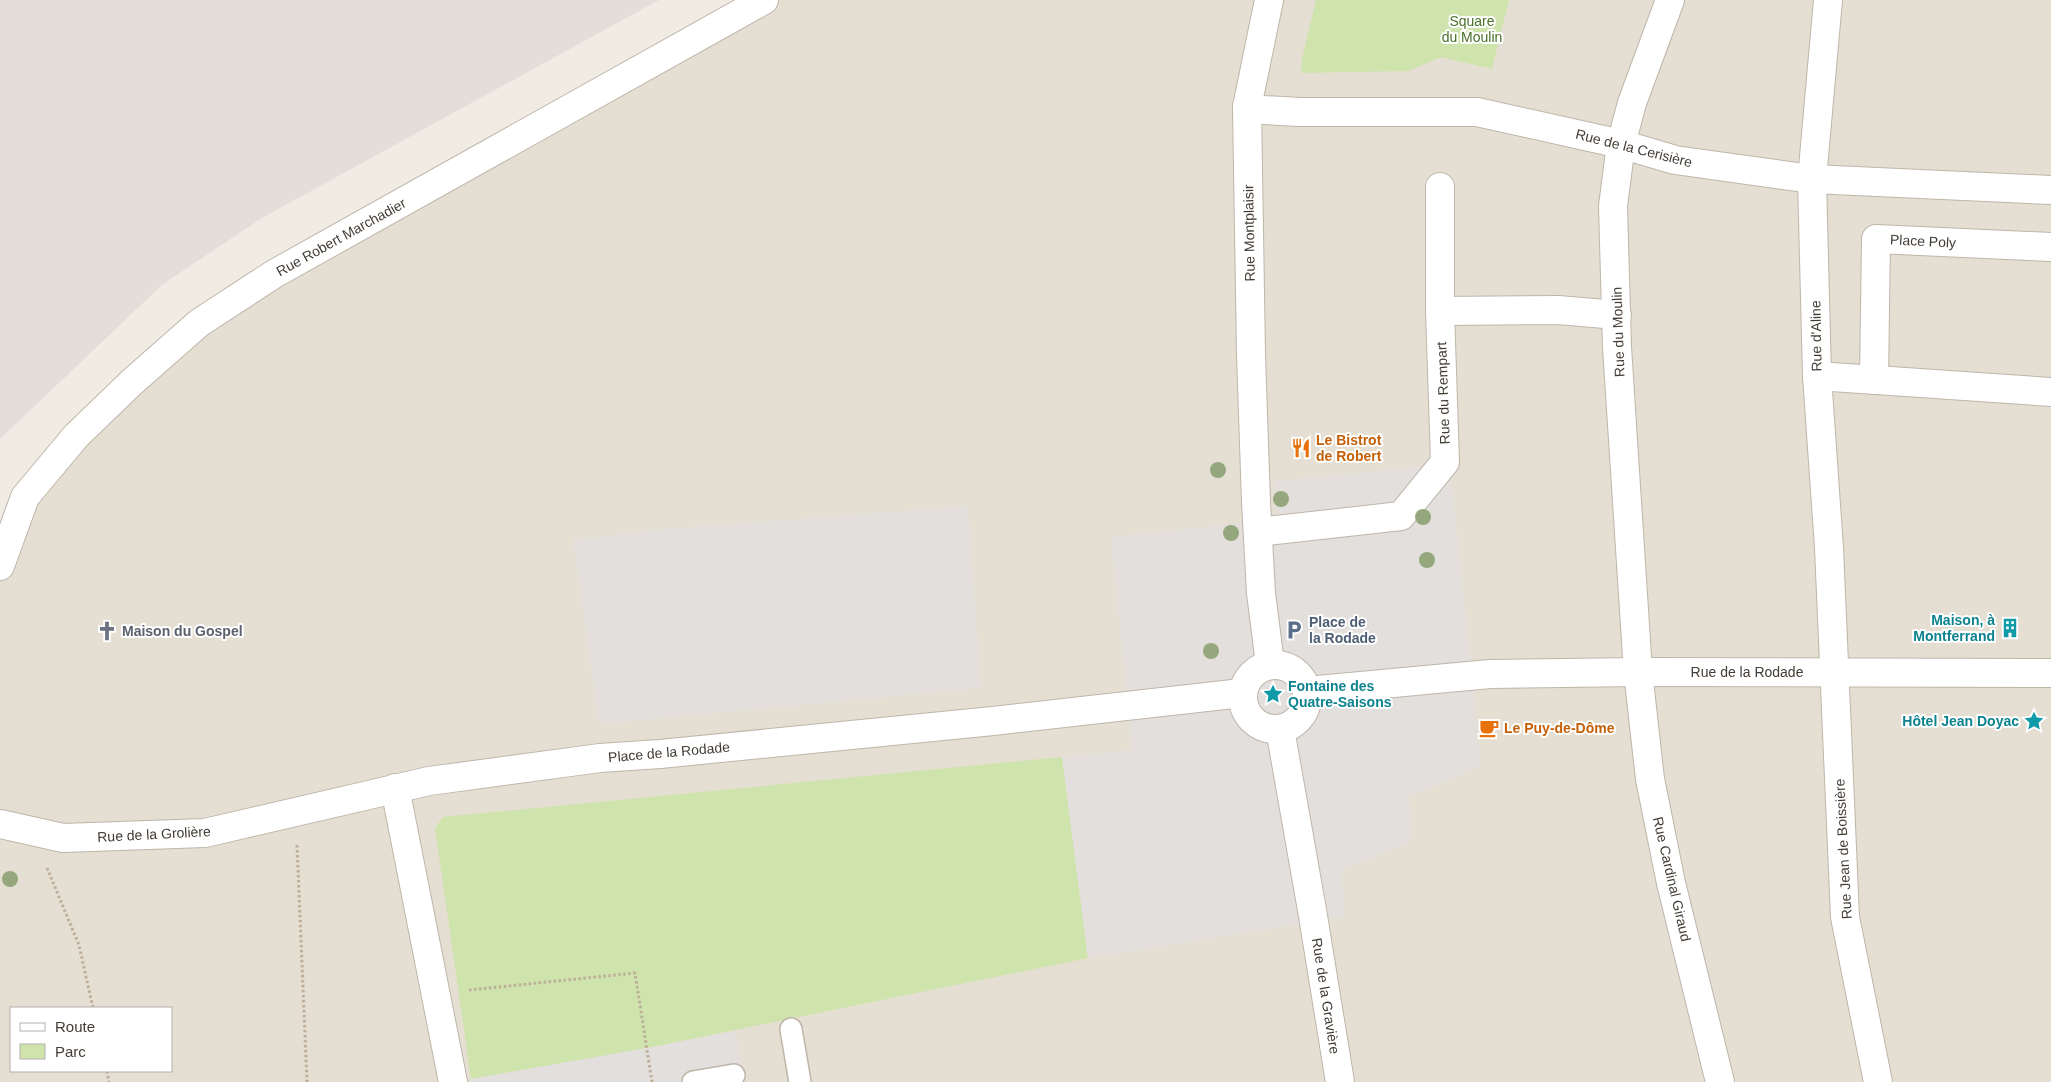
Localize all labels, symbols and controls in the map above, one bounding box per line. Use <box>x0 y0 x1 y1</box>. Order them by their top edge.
park label: Square du Moulin <box>1442 13 1502 45</box>
street label: Rue de la Cerisière <box>1574 126 1694 170</box>
street label: Rue Montplaisir <box>1240 184 1258 282</box>
street label: Rue Robert Marchadier <box>273 195 409 279</box>
street label: Place Poly <box>1890 231 1956 251</box>
street label: Rue du Moulin <box>1608 287 1628 377</box>
street label: Rue d'Aline <box>1807 300 1825 372</box>
street label: Rue du Rempart <box>1433 341 1453 445</box>
place label: Le Bistrot de Robert <box>1316 432 1382 464</box>
restaurant icon: Le Bistrot de Robert <box>1290 437 1312 459</box>
place label: Maison, à Montferrand <box>1913 612 1995 644</box>
place label: Place de la Rodade <box>1309 614 1376 646</box>
building icon: Maison, à Montferrand <box>1999 617 2021 639</box>
parking icon: Place de la Rodade <box>1283 619 1305 641</box>
church icon: Maison du Gospel <box>96 620 118 642</box>
place label: Maison du Gospel <box>122 623 243 639</box>
street label: Rue de la Rodade <box>1691 664 1804 680</box>
place label: Fontaine des Quatre-Saisons <box>1288 678 1392 710</box>
place icon: Fontaine des Quatre-Saisons <box>1262 683 1284 705</box>
place icon: Hôtel Jean Doyac <box>2023 710 2045 732</box>
place label: Hôtel Jean Doyac <box>1902 713 2019 729</box>
cafe icon: Le Puy-de-Dôme <box>1478 717 1500 739</box>
place label: Le Puy-de-Dôme <box>1504 720 1615 736</box>
street label: Place de la Rodade <box>607 739 731 765</box>
street label: Rue Jean de Boissière <box>1831 778 1855 920</box>
street label: Rue Cardinal Giraud <box>1650 815 1694 943</box>
street label: Rue de la Grolière <box>97 823 211 845</box>
street label: Rue de la Gravière <box>1309 937 1343 1055</box>
legend <box>10 1007 172 1072</box>
text: Route <box>55 1018 95 1035</box>
text: Parc <box>55 1043 86 1060</box>

